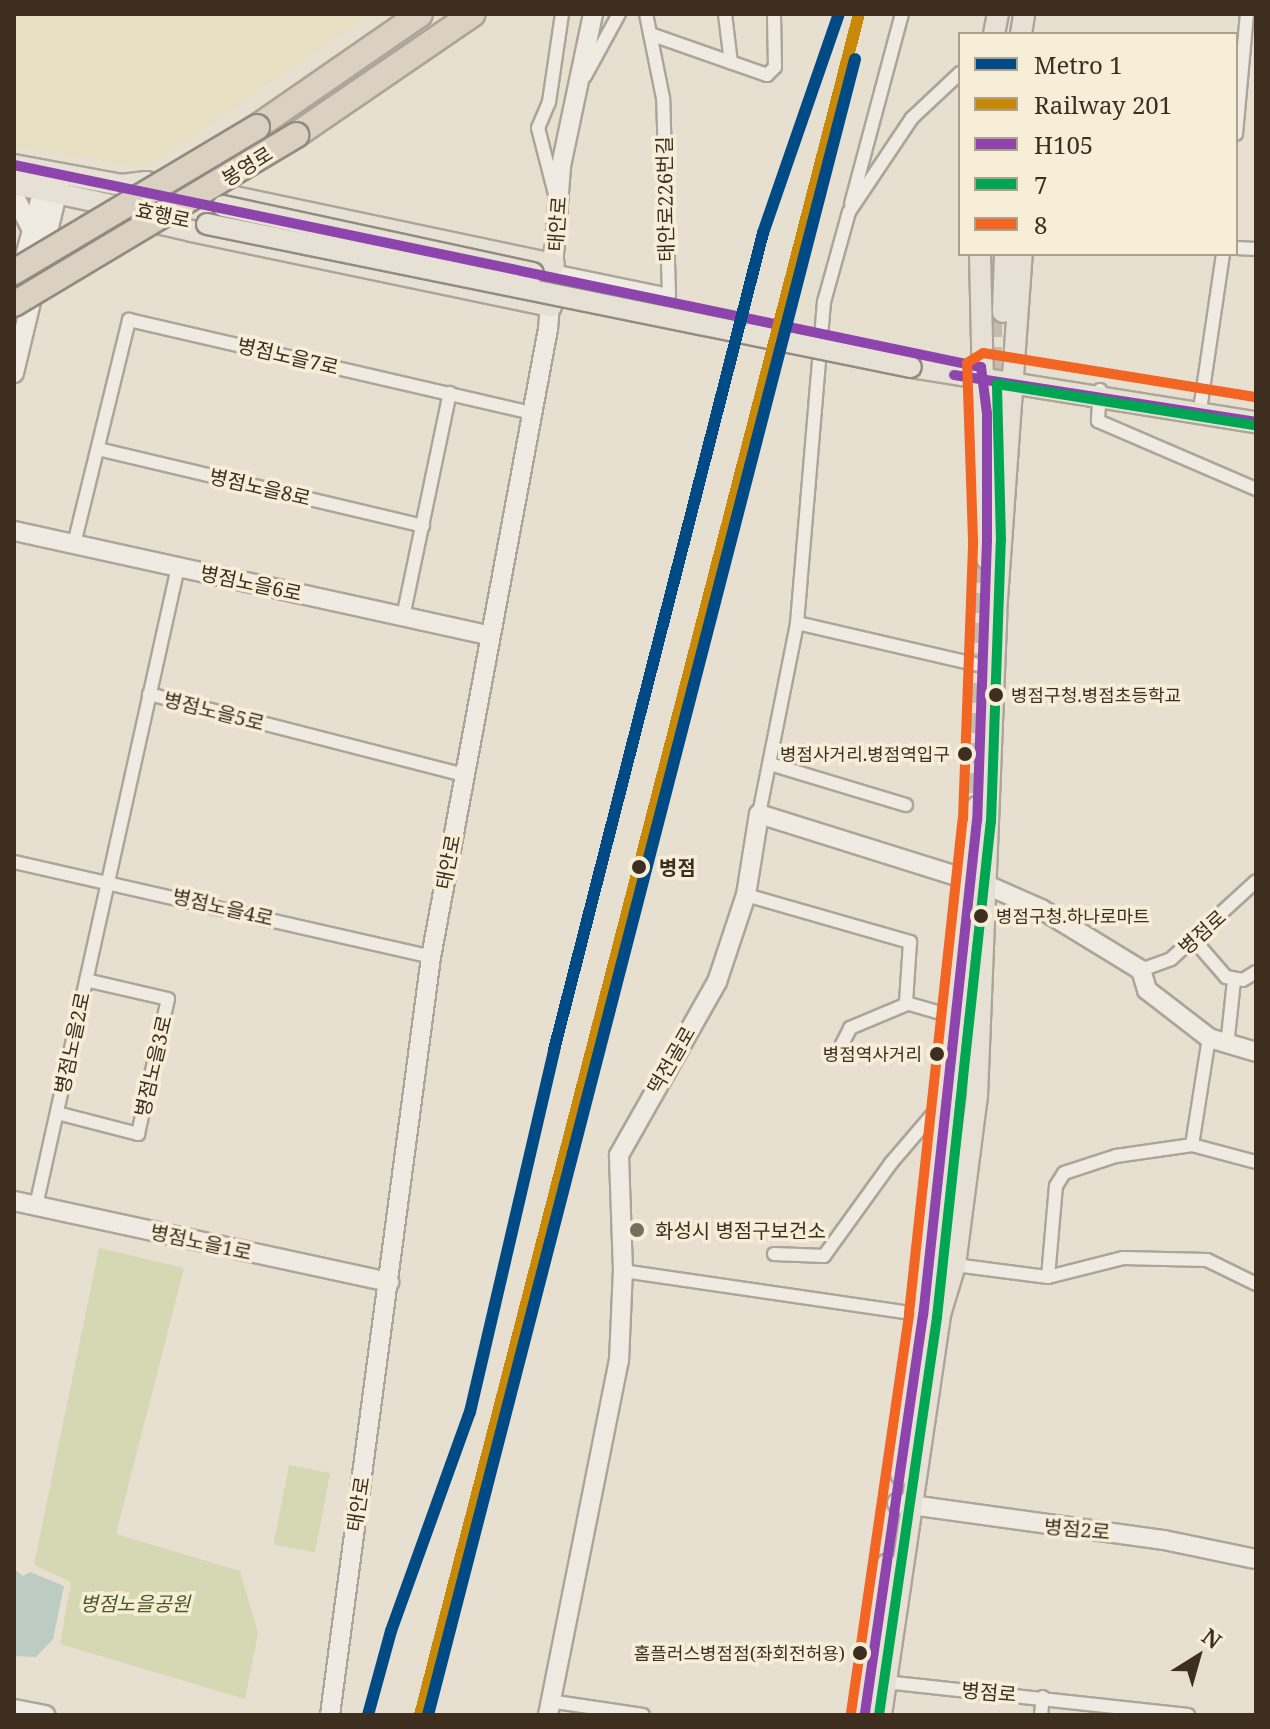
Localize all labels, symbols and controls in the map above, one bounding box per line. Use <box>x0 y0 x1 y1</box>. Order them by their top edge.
legend <box>958 32 1238 256</box>
text: Metro 1 <box>1034 48 1123 81</box>
text: Railway 201 <box>1034 88 1172 121</box>
text: H105 <box>1034 128 1093 161</box>
street label: 태안로226번길 <box>652 136 678 262</box>
street label: 봉영로 <box>217 141 277 191</box>
text: 7 <box>1034 168 1047 201</box>
street label: 태안로 <box>543 196 571 252</box>
street label: 효행로 <box>134 198 192 232</box>
text: 8 <box>1034 208 1047 241</box>
street label: 병점노을7로 <box>235 333 341 379</box>
street label: 병점노을8로 <box>207 464 313 510</box>
street label: 병점노을6로 <box>198 561 304 605</box>
place label: 병점구청.병점초등학교 <box>1011 684 1181 706</box>
street label: 병점노을5로 <box>161 687 267 735</box>
marker: 병점구청.병점초등학교 <box>988 687 1004 703</box>
place label: 병점사거리.병점역입구 <box>780 743 950 765</box>
marker: 병점사거리.병점역입구 <box>957 746 973 762</box>
street label: 태안로 <box>431 833 465 891</box>
marker: 병점 <box>626 854 652 880</box>
place label: 병점 <box>659 855 696 879</box>
street label: 병점노을4로 <box>170 884 276 930</box>
place label: 병점구청.하나로마트 <box>996 905 1150 927</box>
street label: 병점로 <box>1173 905 1231 959</box>
marker: 병점구청.하나로마트 <box>973 908 989 924</box>
street label: 병점노을2로 <box>50 990 94 1096</box>
street label: 병점노을3로 <box>130 1013 176 1119</box>
street label: 떡전골로 <box>642 1022 700 1098</box>
place label: 병점역사거리 <box>823 1043 922 1065</box>
marker: 병점역사거리 <box>929 1046 945 1062</box>
place label: 화성시 병점구보건소 <box>655 1218 826 1242</box>
marker: 화성시 병점구보건소 <box>626 1219 648 1241</box>
street label: 병점노을1로 <box>148 1220 254 1264</box>
street label: 태안로 <box>342 1475 374 1533</box>
street label: 병점2로 <box>1043 1514 1111 1544</box>
park label: 병점노을공원 <box>80 1591 190 1615</box>
north arrow <box>1158 1617 1238 1697</box>
text: N <box>1196 1621 1228 1655</box>
place label: 홈플러스병점점(좌회전허용) <box>634 1642 845 1664</box>
marker: 홈플러스병점점(좌회전허용) <box>852 1645 868 1661</box>
street label: 병점로 <box>960 1678 1018 1706</box>

